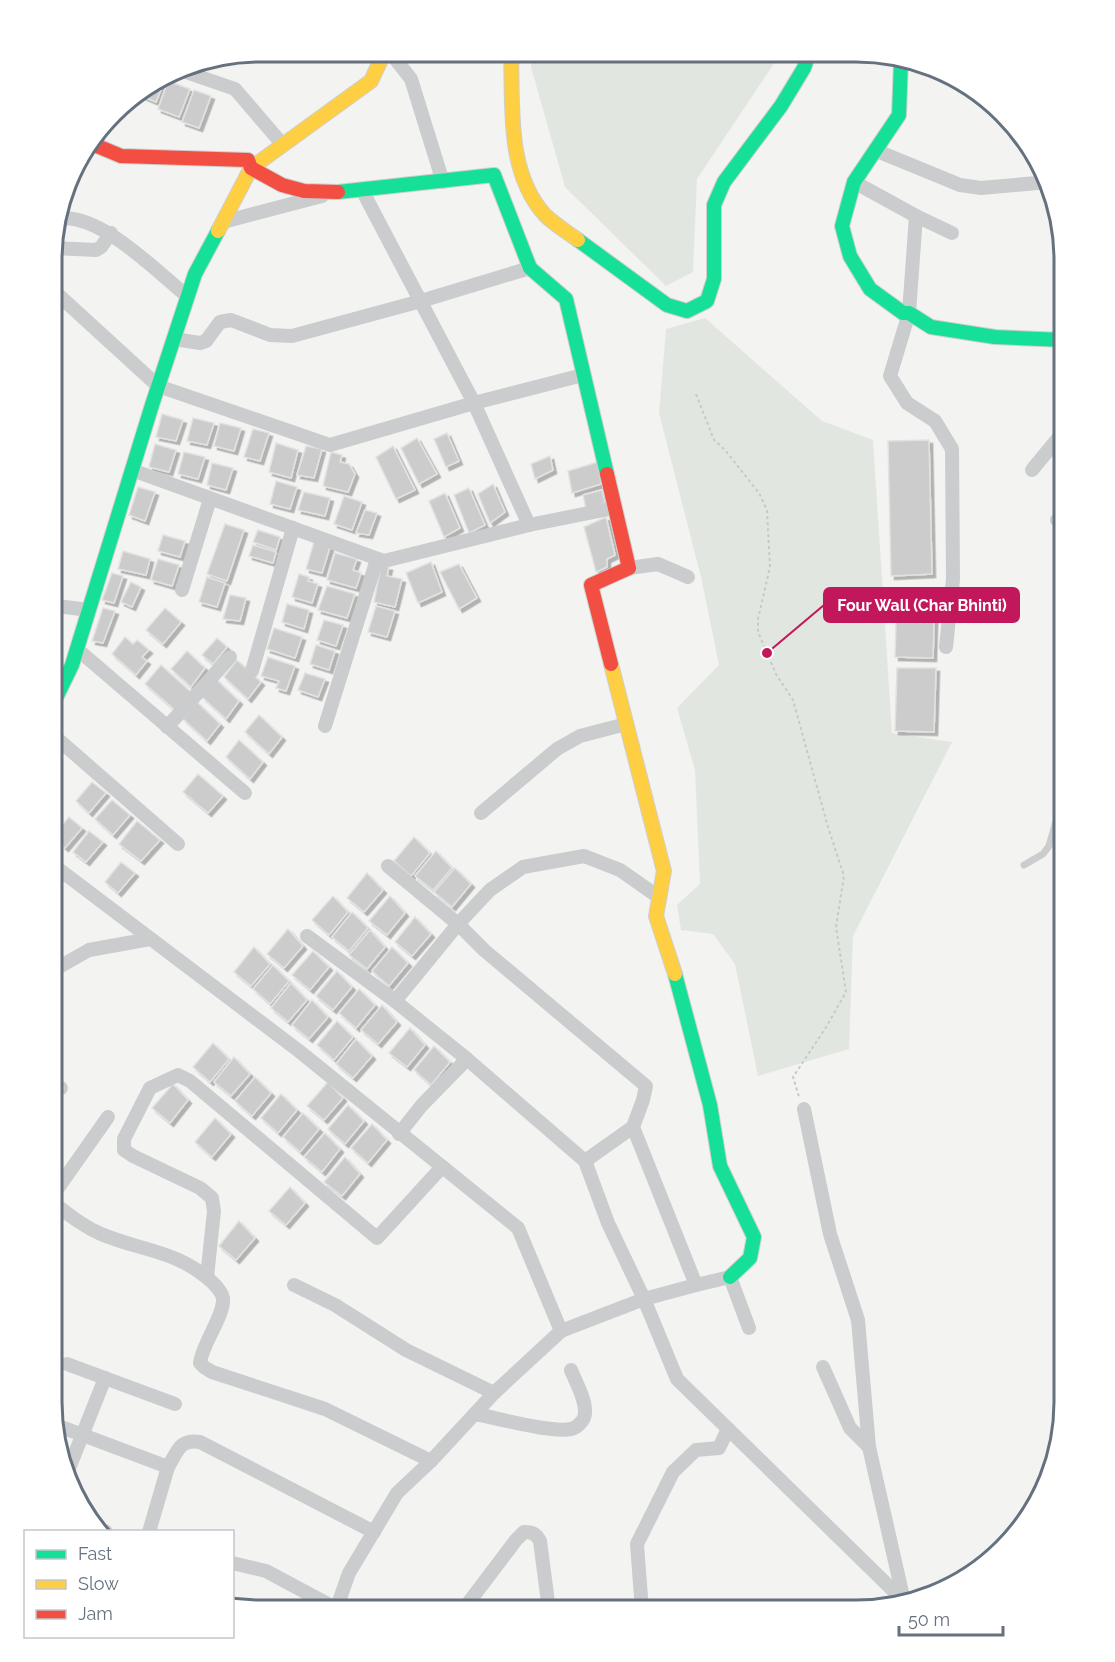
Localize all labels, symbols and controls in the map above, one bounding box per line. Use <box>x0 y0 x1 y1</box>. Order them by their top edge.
callout: Four Wall (Char Bhinti) <box>824 588 1019 622</box>
text: Four Wall (Char Bhinti) <box>837 596 1007 615</box>
legend <box>24 1530 234 1638</box>
text: Fast <box>78 1543 112 1564</box>
text: Slow <box>78 1573 119 1594</box>
scale bar <box>899 1599 1002 1637</box>
text: Jam <box>78 1603 113 1624</box>
text: 50 m <box>908 1609 950 1630</box>

